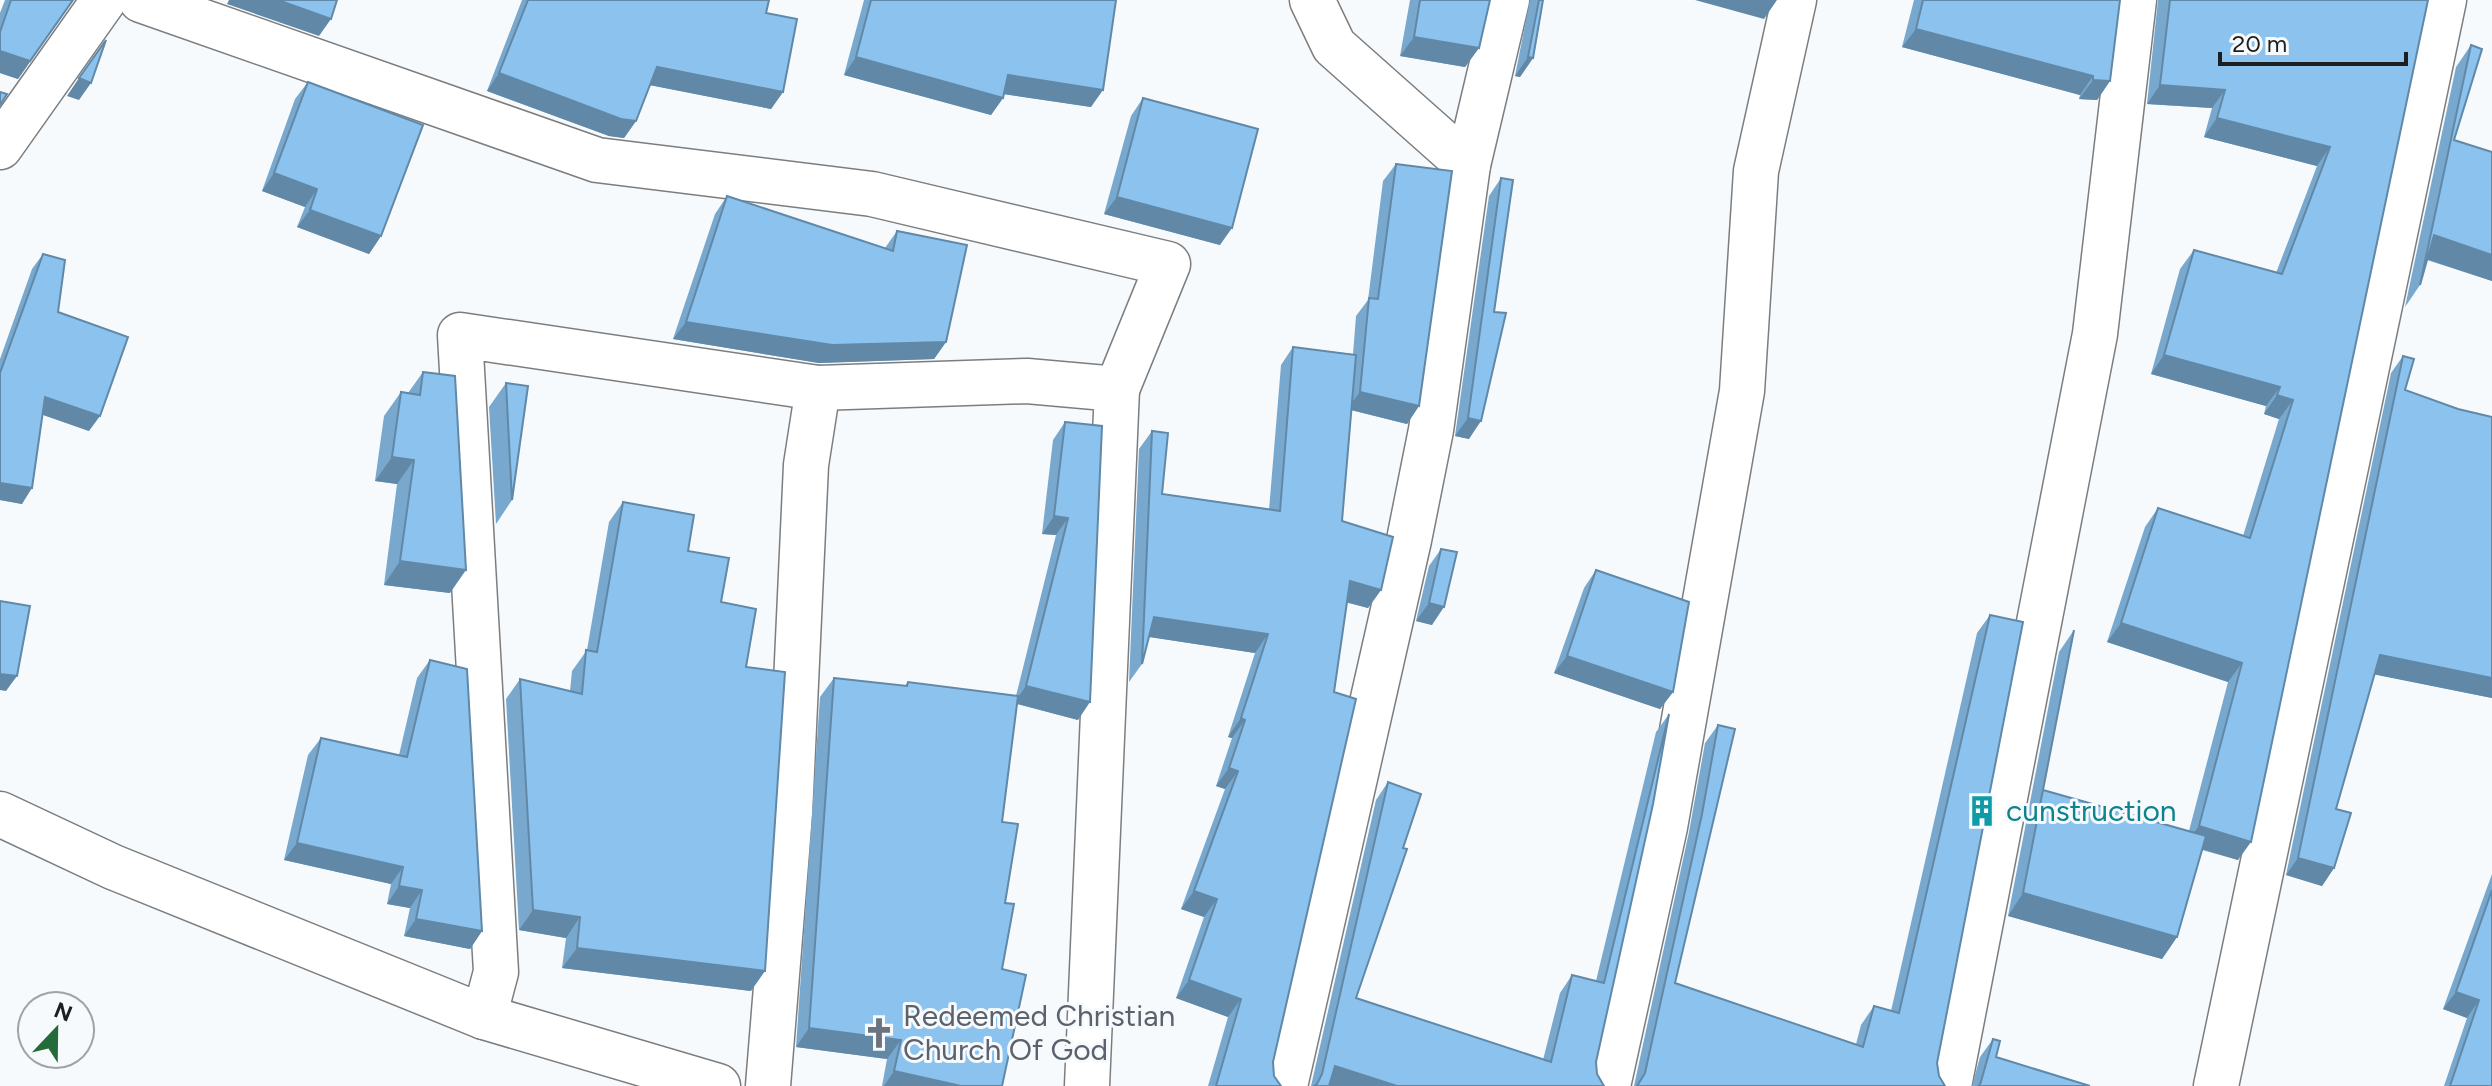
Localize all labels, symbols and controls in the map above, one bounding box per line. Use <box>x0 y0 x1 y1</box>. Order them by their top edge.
scale bar <box>2220 16 2406 66</box>
text: 20 m <box>2232 29 2287 58</box>
place label: cunstruction <box>2006 792 2177 829</box>
building icon: cunstruction <box>1965 794 1999 828</box>
north arrow <box>16 990 96 1070</box>
text: N <box>50 996 76 1028</box>
place label: Redeemed Christian Church Of God <box>903 997 1175 1068</box>
church icon: Redeemed Christian Church Of God <box>862 1016 896 1050</box>

